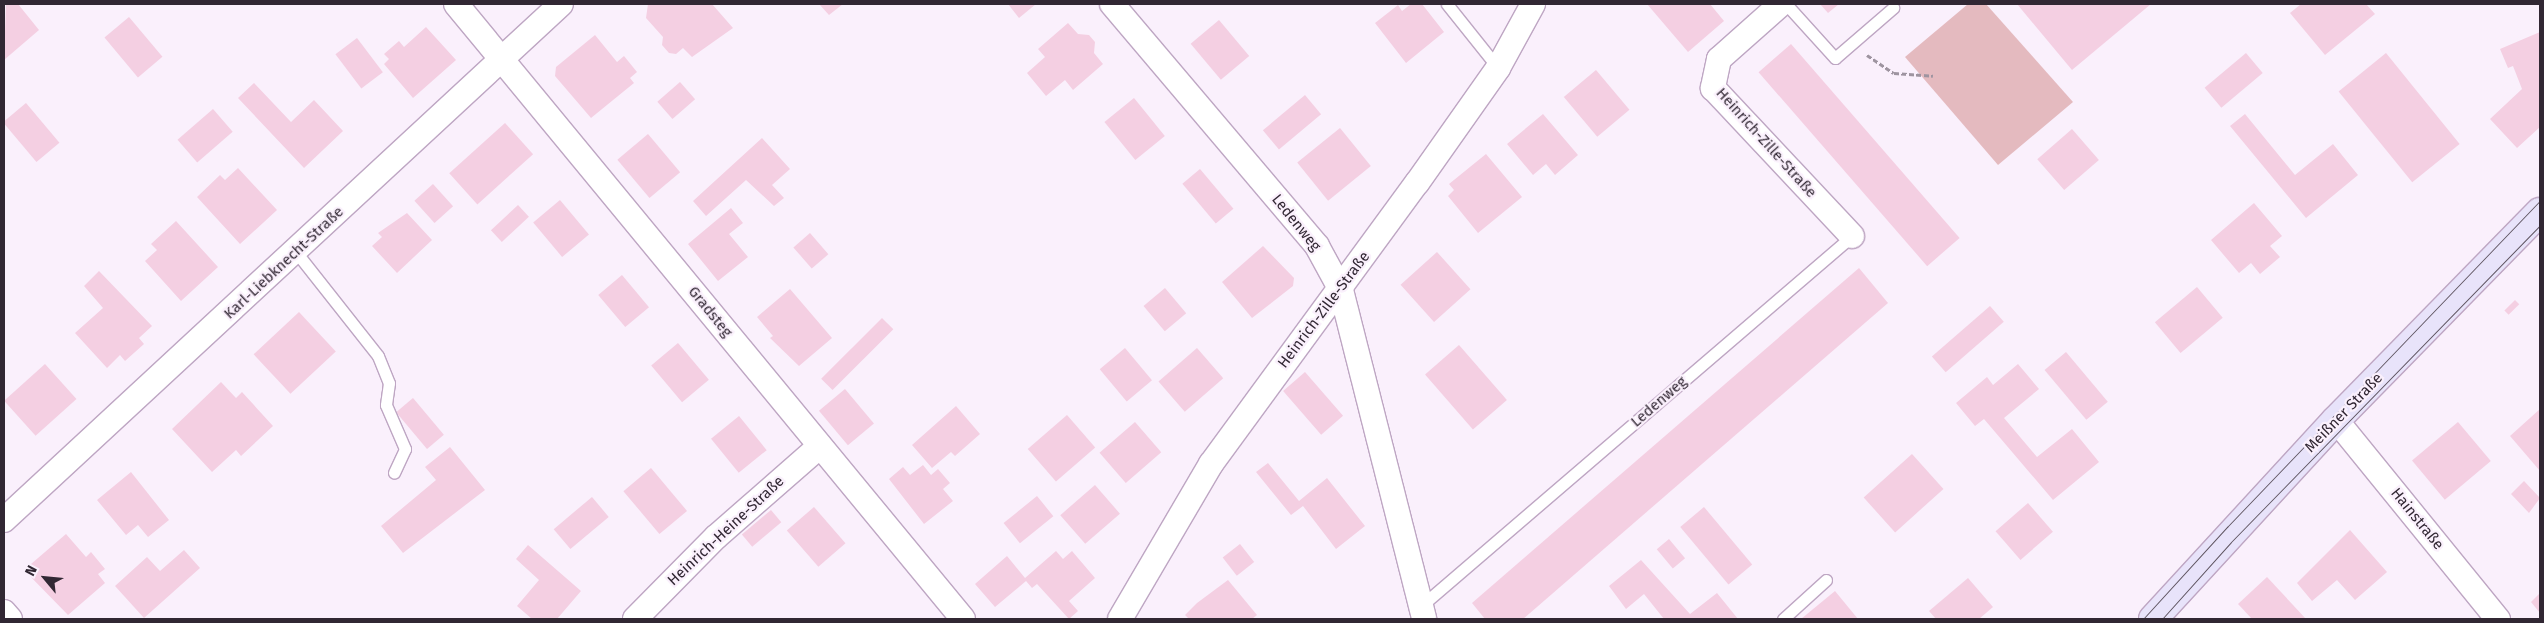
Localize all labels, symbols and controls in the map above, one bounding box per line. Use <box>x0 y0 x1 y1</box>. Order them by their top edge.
street label: Heinrich-Zille-Straße <box>1712 84 1820 202</box>
street label: Ledenweg <box>1268 191 1324 255</box>
street label: Karl-Liebknecht-Straße <box>221 203 347 323</box>
street label: Heinrich-Zille-Straße <box>1274 248 1374 372</box>
street label: Gradsteg <box>684 283 736 341</box>
street label: Meißner Straße <box>2301 369 2387 457</box>
street label: Ledenweg <box>1627 373 1691 431</box>
street label: Heinrich-Heine-Straße <box>664 472 788 590</box>
street label: Hainstraße <box>2387 484 2447 554</box>
north arrow <box>20 553 70 603</box>
text: N <box>22 563 41 579</box>

